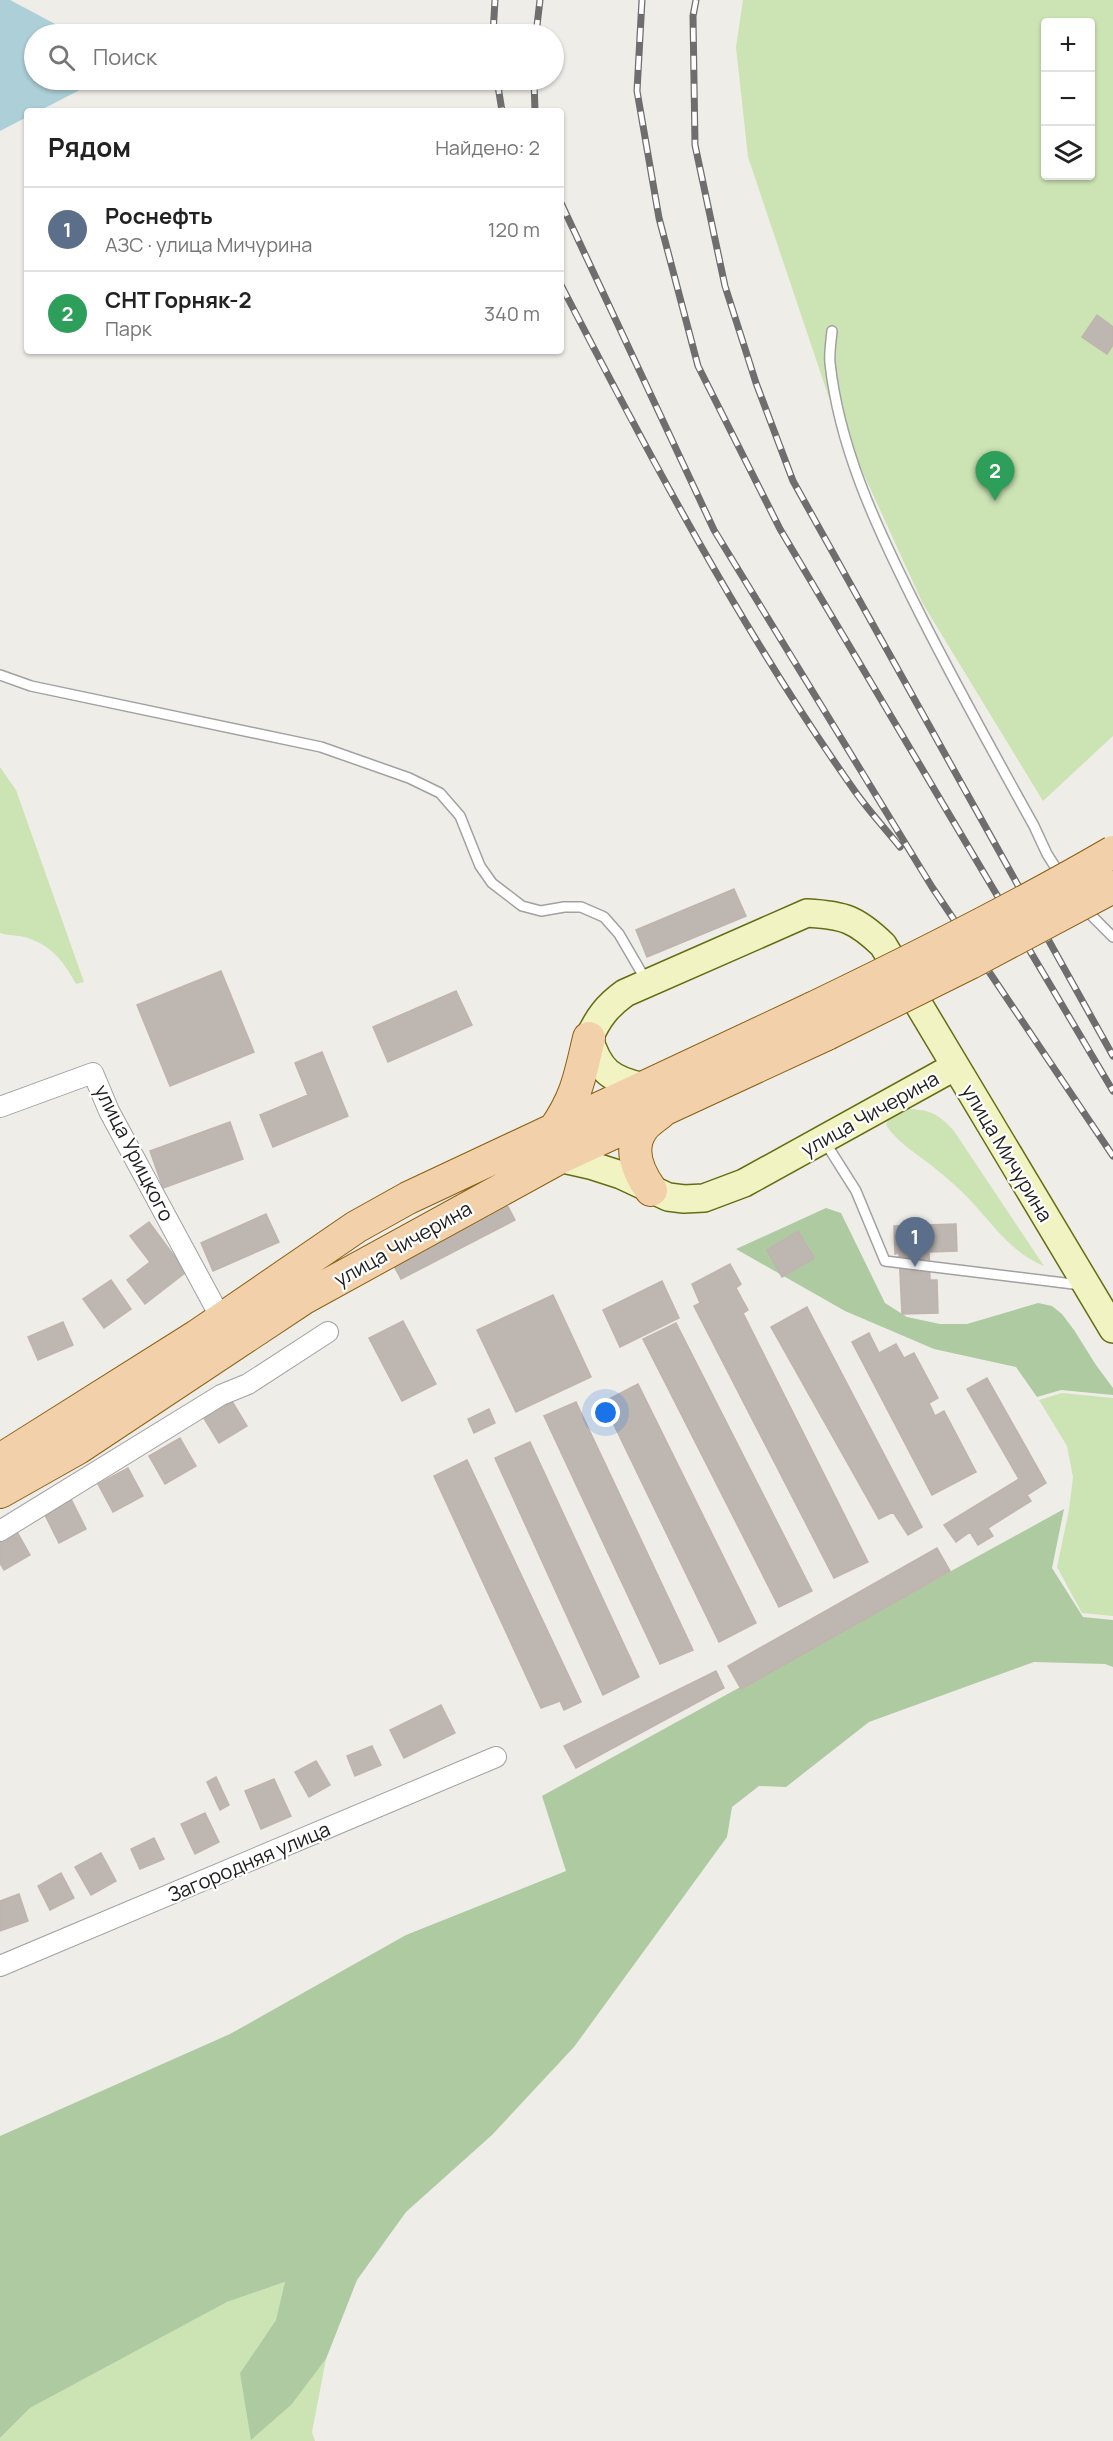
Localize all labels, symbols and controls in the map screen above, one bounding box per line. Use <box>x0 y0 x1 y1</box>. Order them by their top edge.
map controls <box>1041 18 1095 180</box>
button: + <box>1041 18 1095 72</box>
search box <box>24 24 564 90</box>
icon: search <box>45 41 78 74</box>
text: Поиск <box>93 42 157 72</box>
button: − <box>1041 72 1095 126</box>
button: layers <box>1041 126 1095 180</box>
text: Рядом <box>48 129 131 165</box>
text: Найдено: 2 <box>435 134 540 161</box>
text: Роснефть <box>105 201 213 231</box>
text: 1 <box>63 216 72 243</box>
text: 120 m <box>488 216 540 243</box>
text: АЗС · улица Мичурина <box>105 231 312 258</box>
text: СНТ Горняк-2 <box>105 285 252 315</box>
text: 2 <box>62 300 73 327</box>
text: 340 m <box>484 300 540 327</box>
text: Парк <box>105 315 152 342</box>
pin: 2 <box>976 452 1014 501</box>
street label: улица Чичерина <box>796 1065 943 1163</box>
street label: улица Мичурина <box>956 1079 1059 1227</box>
street label: улица Урицкого <box>88 1080 181 1226</box>
street label: улица Чичерина <box>329 1195 476 1293</box>
pin: 1 <box>896 1218 934 1267</box>
your location <box>591 1398 620 1427</box>
street label: Загородняя улица <box>163 1815 334 1908</box>

